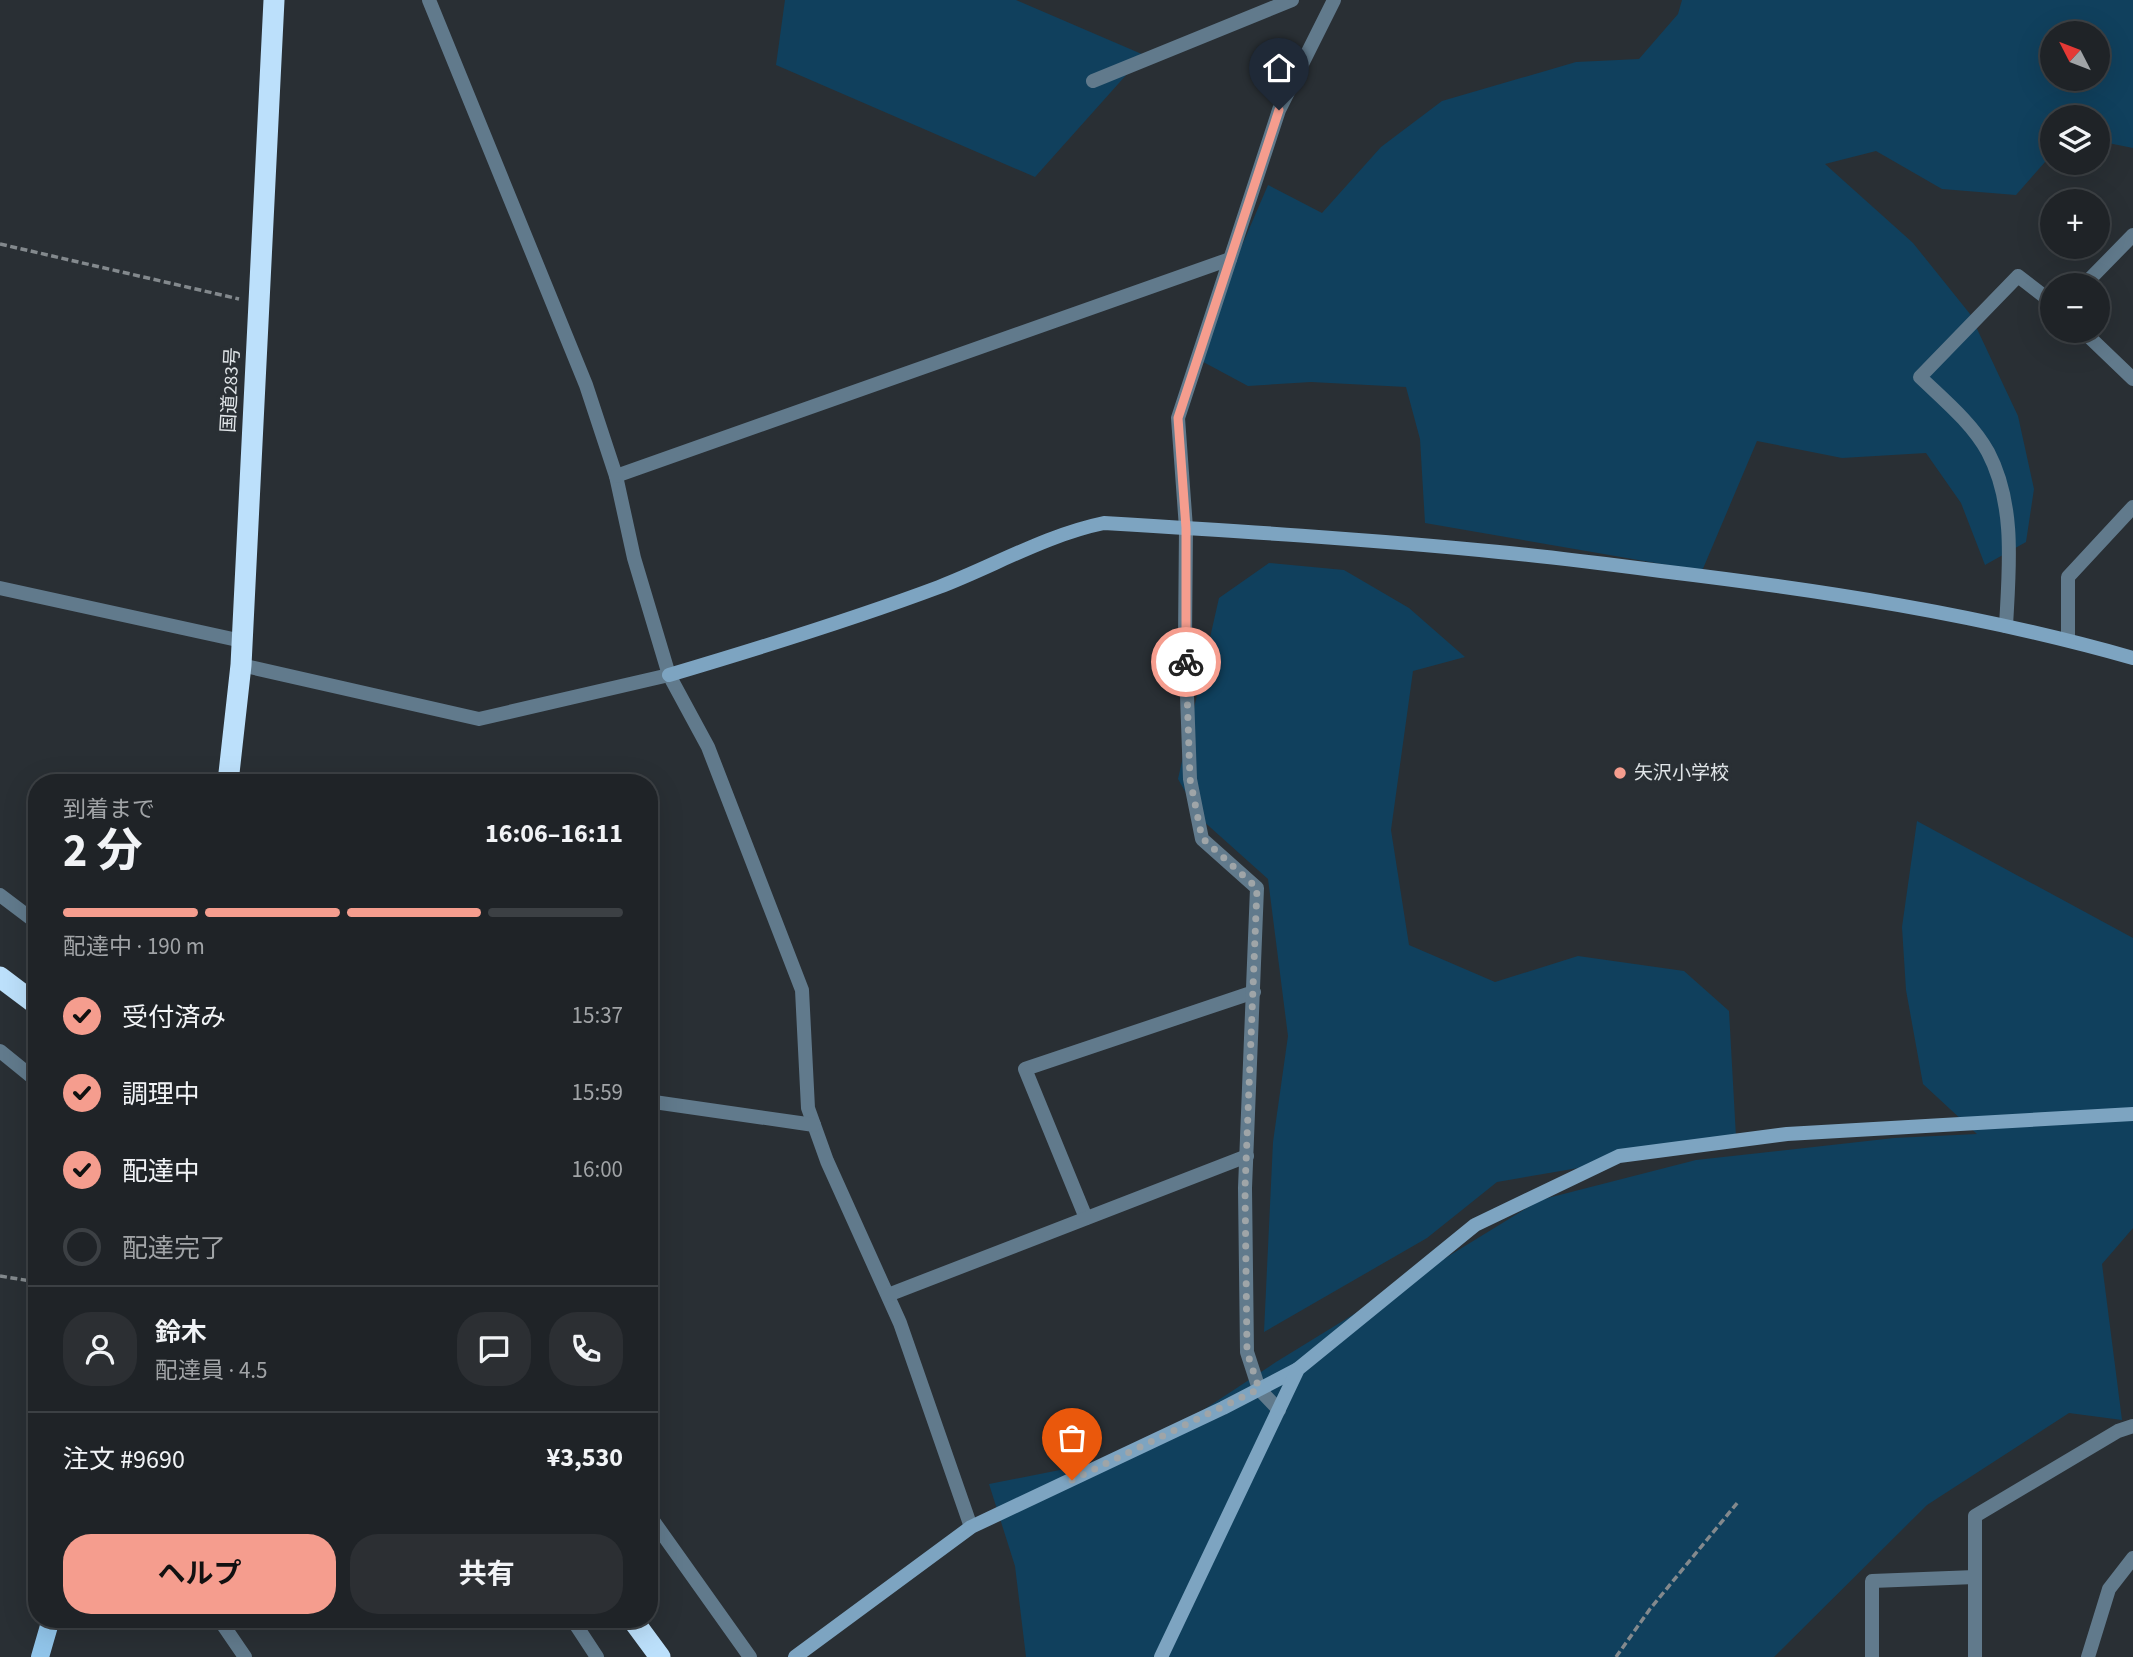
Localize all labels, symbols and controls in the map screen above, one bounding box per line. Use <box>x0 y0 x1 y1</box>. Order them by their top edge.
north arrow <box>2040 21 2110 91</box>
map controls <box>2040 21 2110 343</box>
pin <box>1249 38 1309 110</box>
icon: home <box>1260 49 1298 87</box>
button: layers <box>2040 105 2110 175</box>
button: + <box>2040 189 2110 259</box>
button: − <box>2040 273 2110 343</box>
street label: 国道283号 <box>215 347 247 433</box>
courier <box>1151 627 1221 697</box>
icon: bike <box>1167 643 1205 681</box>
place label: 矢沢小学校 <box>1634 760 1729 787</box>
marker: 矢沢小学校 <box>1612 765 1628 781</box>
text: 到着まで <box>63 793 155 826</box>
text: 16:06–16:11 <box>485 815 623 852</box>
text: 2 分 <box>63 819 143 884</box>
text: 配達中 · 190 m <box>63 930 205 963</box>
icon: check <box>63 997 101 1035</box>
text: 受付済み <box>122 999 226 1036</box>
text: 15:37 <box>572 999 623 1032</box>
icon: check <box>63 1074 101 1112</box>
text: 調理中 <box>122 1076 200 1113</box>
text: 15:59 <box>572 1076 623 1109</box>
icon: check <box>63 1151 101 1189</box>
text: 配達中 <box>122 1153 200 1190</box>
text: 16:00 <box>572 1153 623 1186</box>
text: 配達完了 <box>122 1230 226 1267</box>
button: person <box>63 1312 137 1386</box>
button: chat <box>457 1312 531 1386</box>
button: phone <box>549 1312 623 1386</box>
text: 鈴木 <box>155 1314 207 1351</box>
text: 配達員 · 4.5 <box>155 1354 268 1387</box>
pin <box>1042 1408 1102 1480</box>
icon: bag <box>1053 1419 1091 1457</box>
text: ¥3,530 <box>547 1439 623 1476</box>
text: 注文 #9690 <box>63 1441 185 1478</box>
button: ヘルプ <box>63 1534 336 1614</box>
button: 共有 <box>350 1534 623 1614</box>

